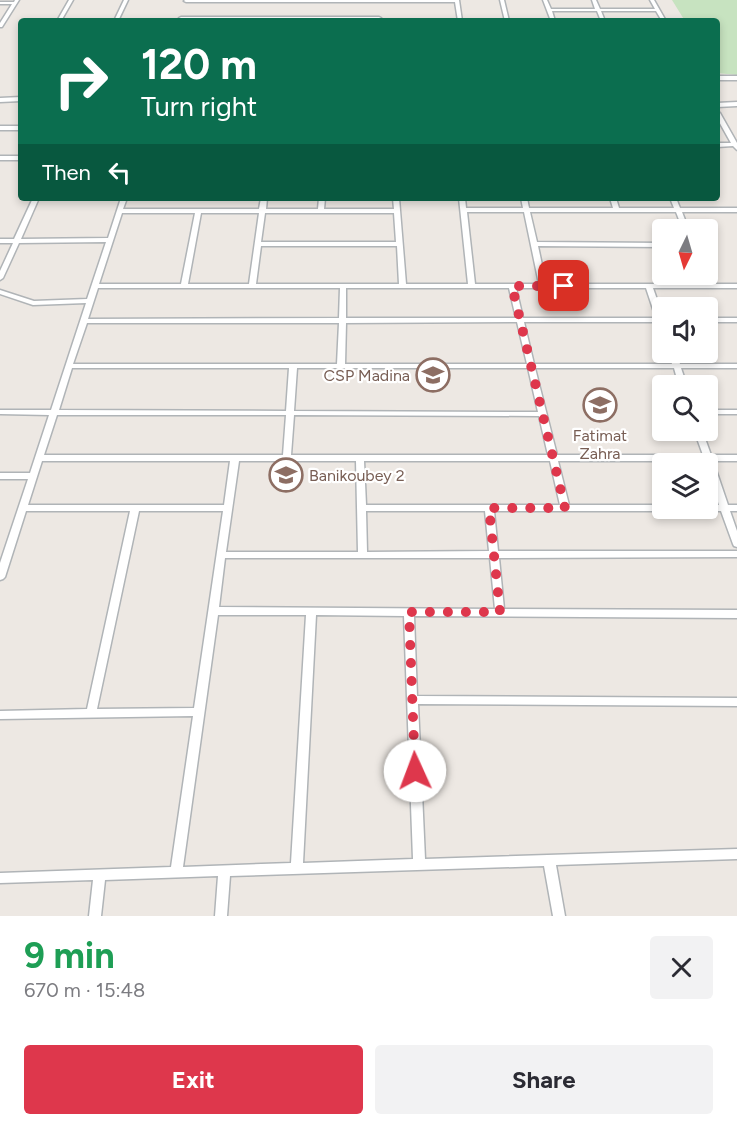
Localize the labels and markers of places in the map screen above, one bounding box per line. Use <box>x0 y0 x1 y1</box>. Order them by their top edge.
pin <box>538 260 589 311</box>
school or university icon: CSP Madina <box>415 357 451 393</box>
place label: CSP Madina <box>324 366 410 385</box>
school or university icon: Fatimat Zahra <box>582 387 618 423</box>
place label: Fatimat Zahra <box>573 426 627 463</box>
school or university icon: Banikoubey 2 <box>268 457 304 493</box>
place label: Banikoubey 2 <box>309 466 405 485</box>

